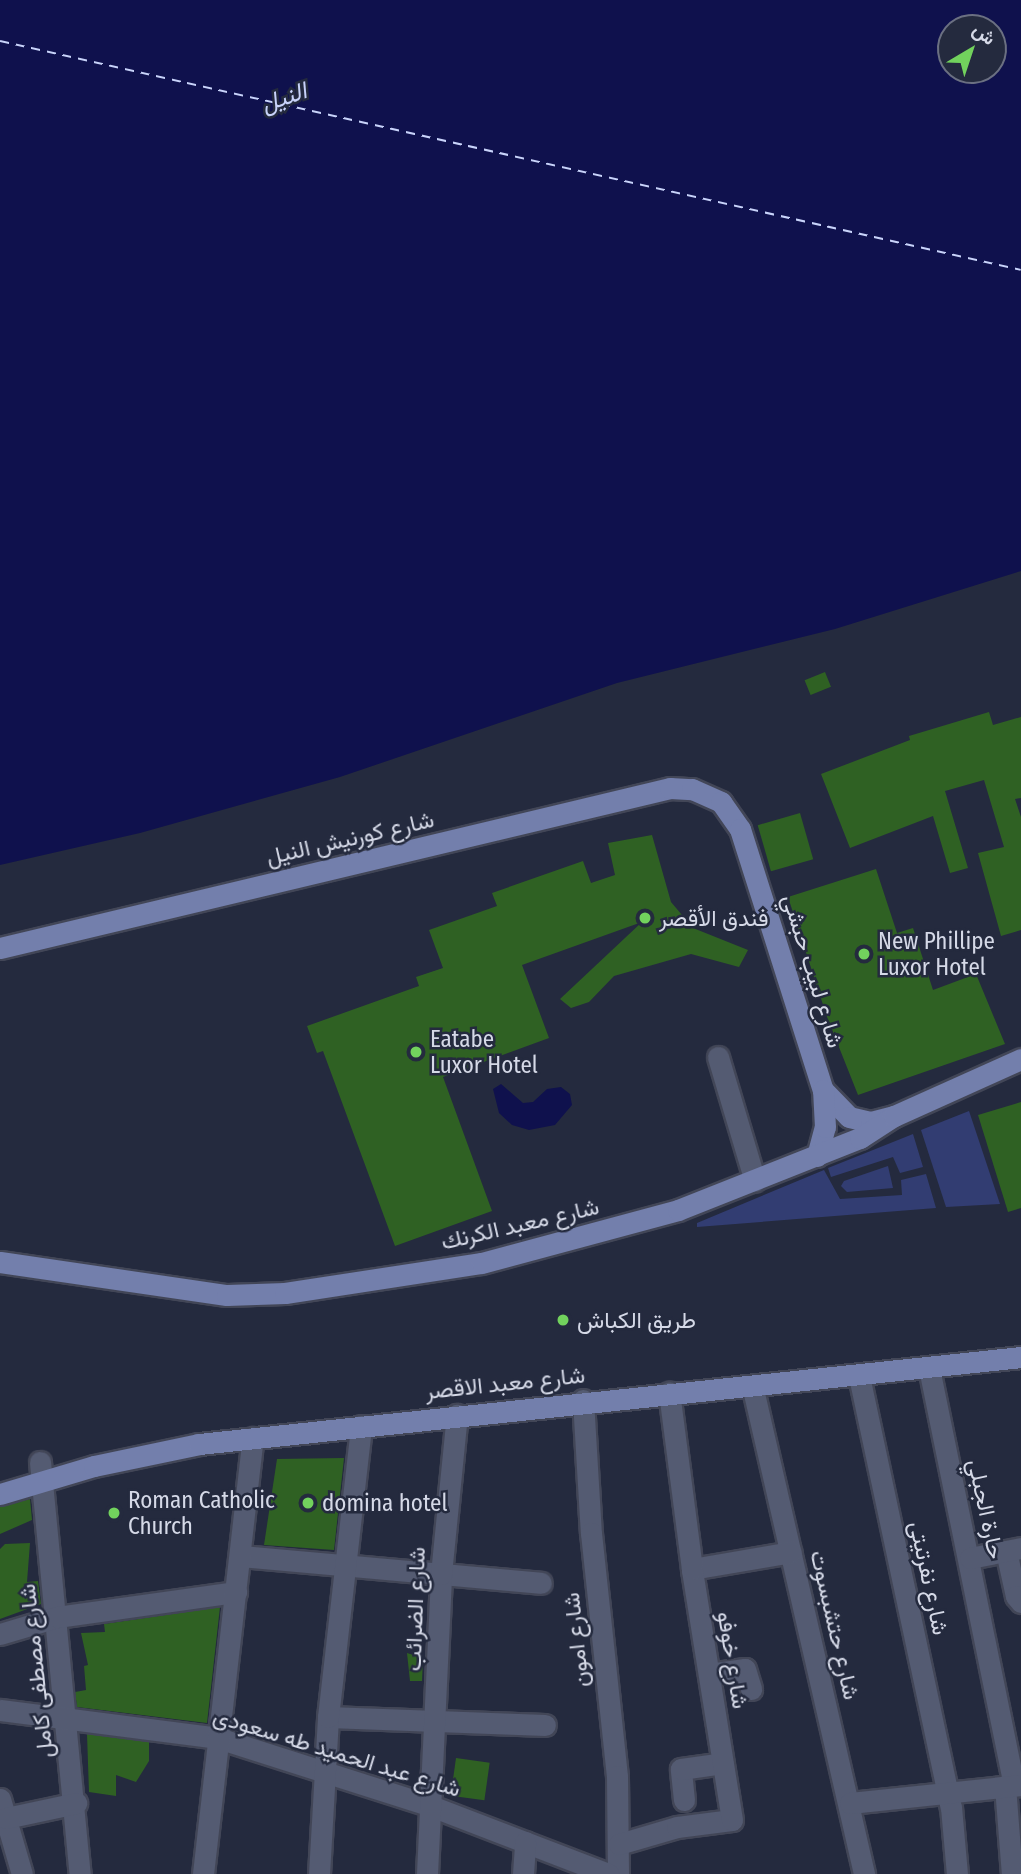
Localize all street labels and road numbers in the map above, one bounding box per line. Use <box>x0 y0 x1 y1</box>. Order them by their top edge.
street label: شارع كورنيش النيل <box>263 805 437 871</box>
street label: شارع لبيب حبشي <box>777 891 849 1051</box>
street label: شارع معبد الكرنك <box>438 1192 602 1256</box>
street label: شارع معبد الاقصر <box>424 1361 586 1405</box>
street label: حارة الجبلي <box>962 1457 1010 1561</box>
street label: شارع نفرتيتى <box>903 1519 955 1637</box>
street label: شارع الضرائب <box>399 1546 431 1672</box>
street label: شارع حتشبسوت <box>804 1548 866 1702</box>
street label: شارع مصطفى كامل <box>13 1583 59 1759</box>
street label: شارع امون <box>557 1591 595 1689</box>
street label: شارع خوفو <box>712 1609 754 1711</box>
street label: شارع عبد الحميد طه سعودى <box>210 1701 464 1803</box>

